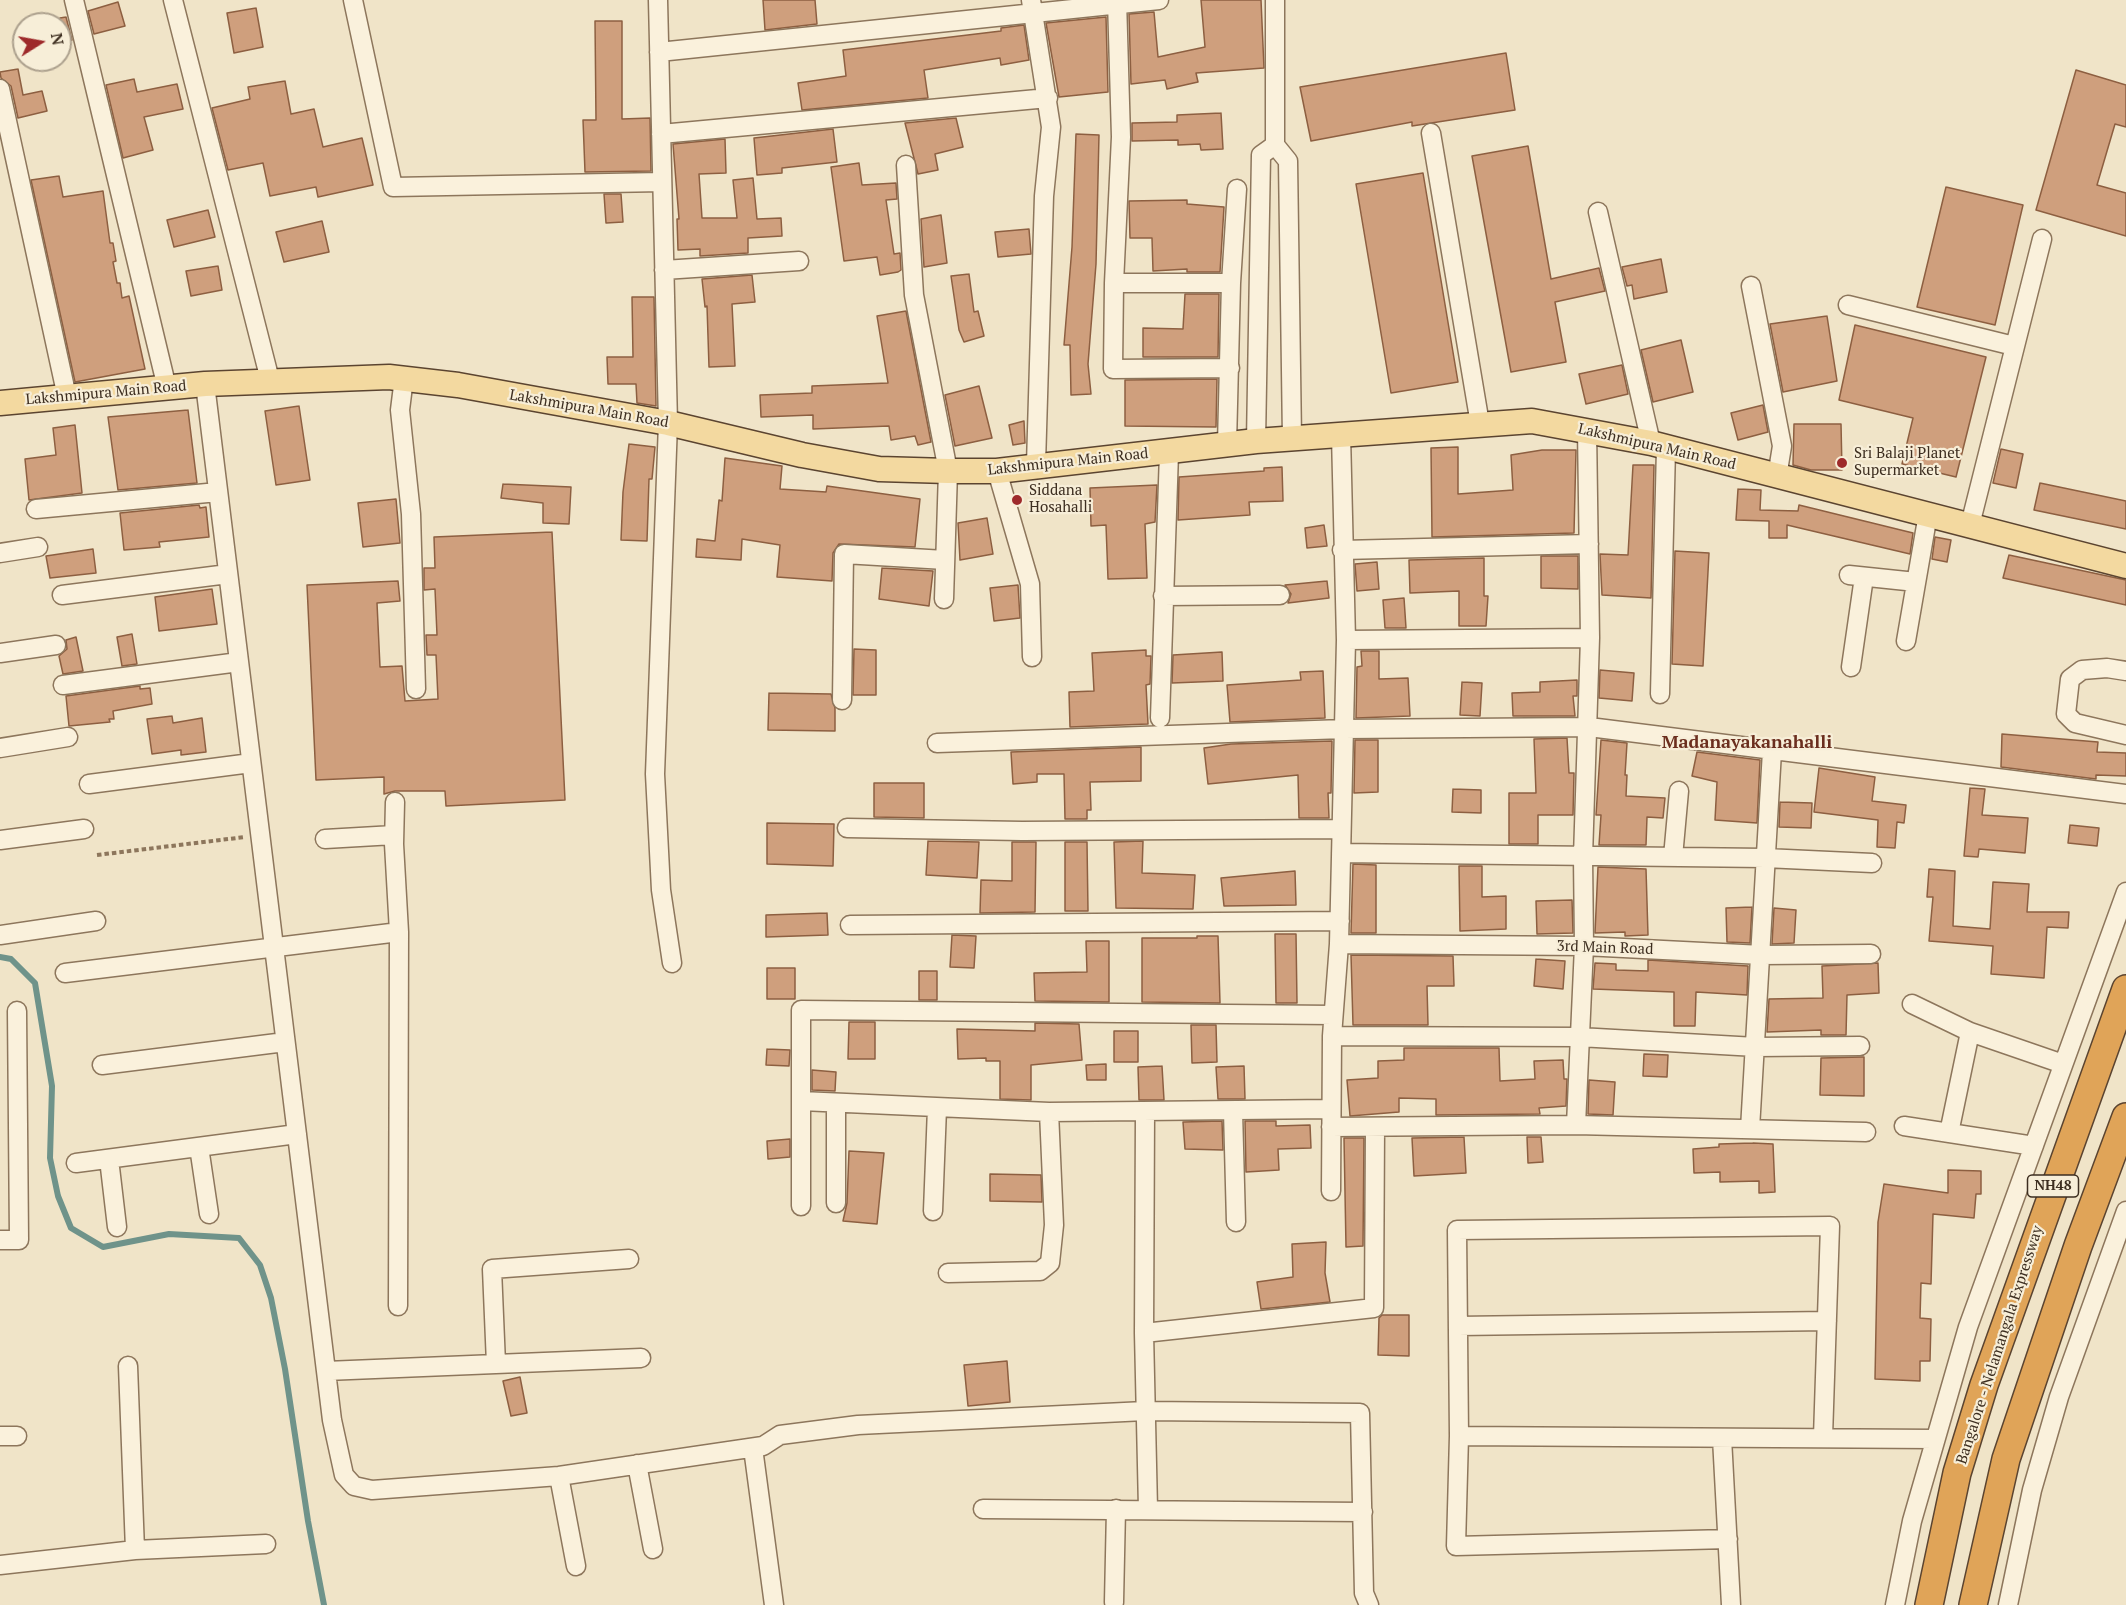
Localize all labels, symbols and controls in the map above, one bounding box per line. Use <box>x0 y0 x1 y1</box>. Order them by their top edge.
north arrow <box>12 12 72 72</box>
text: N <box>46 31 70 47</box>
street label: Lakshmipura Main Road <box>25 377 187 409</box>
street label: Lakshmipura Main Road <box>508 386 670 432</box>
street label: Lakshmipura Main Road <box>1576 420 1738 474</box>
street label: Lakshmipura Main Road <box>987 445 1149 479</box>
place label: Sri Balaji Planet Supermarket <box>1854 445 1960 480</box>
marker: Sri Balaji Planet Supermarket <box>1835 456 1849 470</box>
place label: Siddana Hosahalli <box>1029 482 1092 517</box>
marker: Siddana Hosahalli <box>1010 493 1024 507</box>
district label: Madanayakanahalli <box>1662 732 1832 754</box>
street label: 3rd Main Road <box>1556 937 1654 959</box>
road number: NH48 <box>2028 1175 2078 1197</box>
street label: Bangalore - Nelamangala Expressway <box>1953 1224 2047 1466</box>

